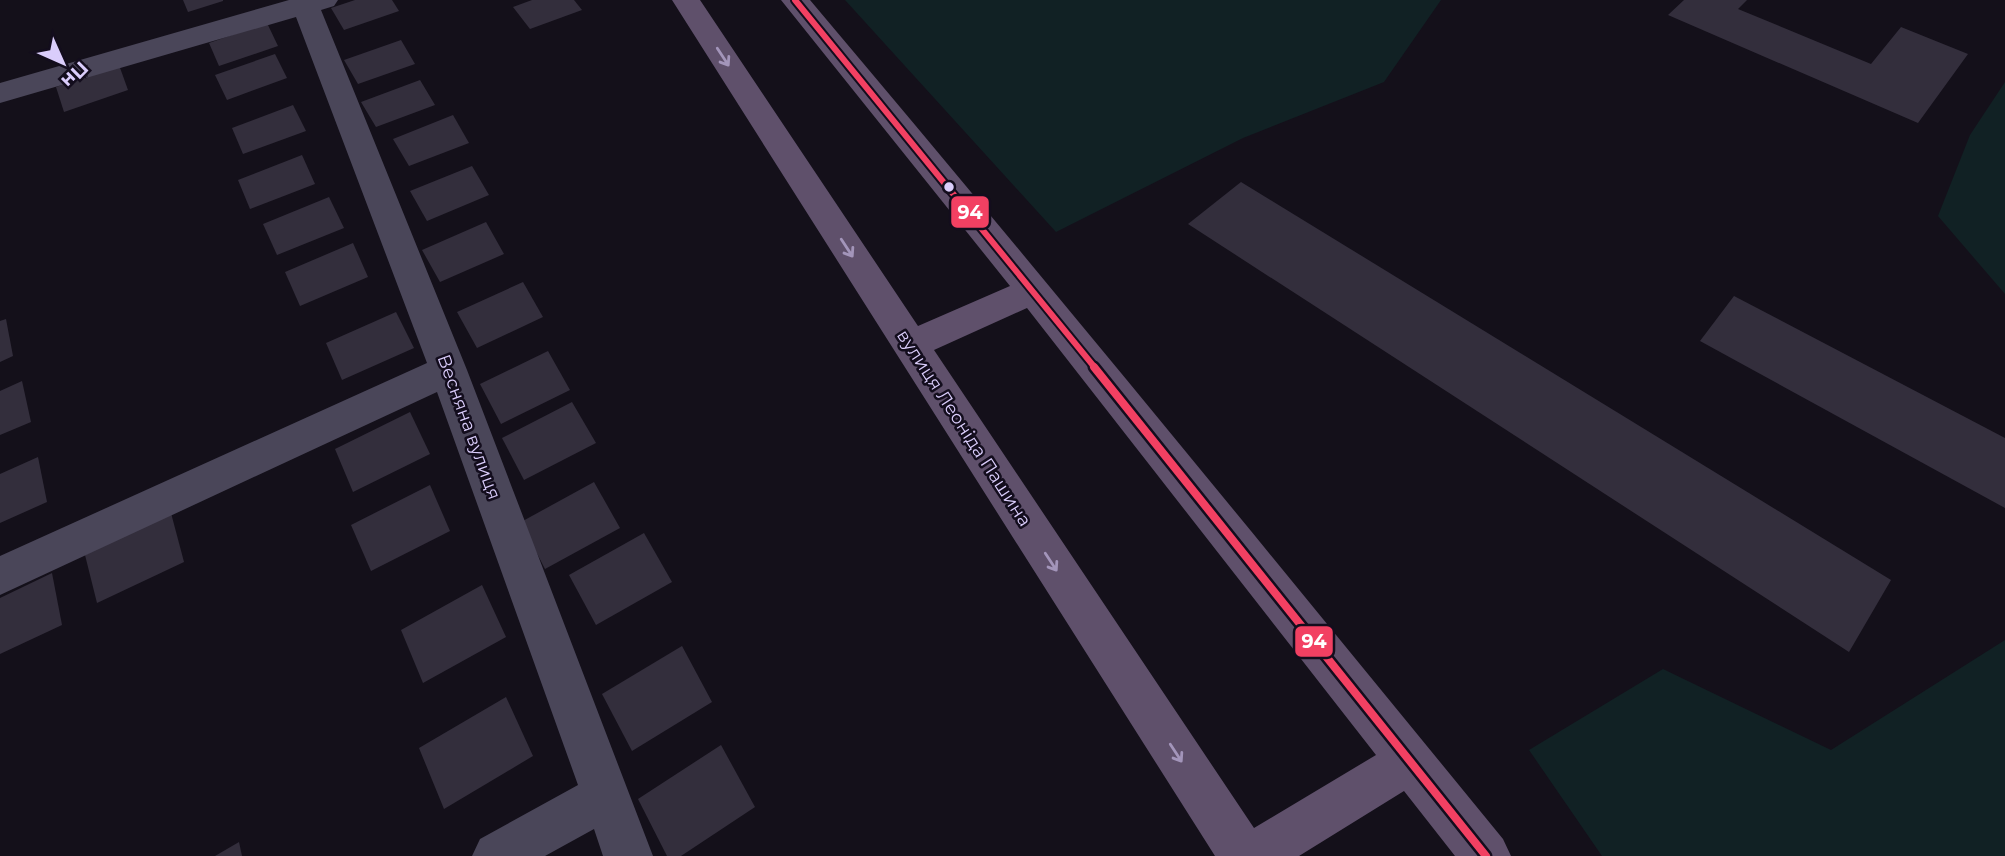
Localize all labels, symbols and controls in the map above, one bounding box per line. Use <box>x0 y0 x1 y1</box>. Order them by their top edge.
north arrow <box>28 28 98 98</box>
one-way arrow <box>717 47 731 67</box>
text: Пн <box>56 56 93 93</box>
unlabelled marker <box>942 180 956 194</box>
line badge: 94 <box>950 195 990 229</box>
text: 94 <box>957 201 983 224</box>
one-way arrow <box>840 238 855 257</box>
street label: вулиця Леоніда Пашина <box>892 326 1036 530</box>
street label: Весняна вулиця <box>433 351 505 503</box>
one-way arrow <box>1044 552 1059 571</box>
line badge: 94 <box>1294 625 1334 658</box>
text: 94 <box>1301 630 1327 653</box>
one-way arrow <box>1169 742 1183 762</box>

